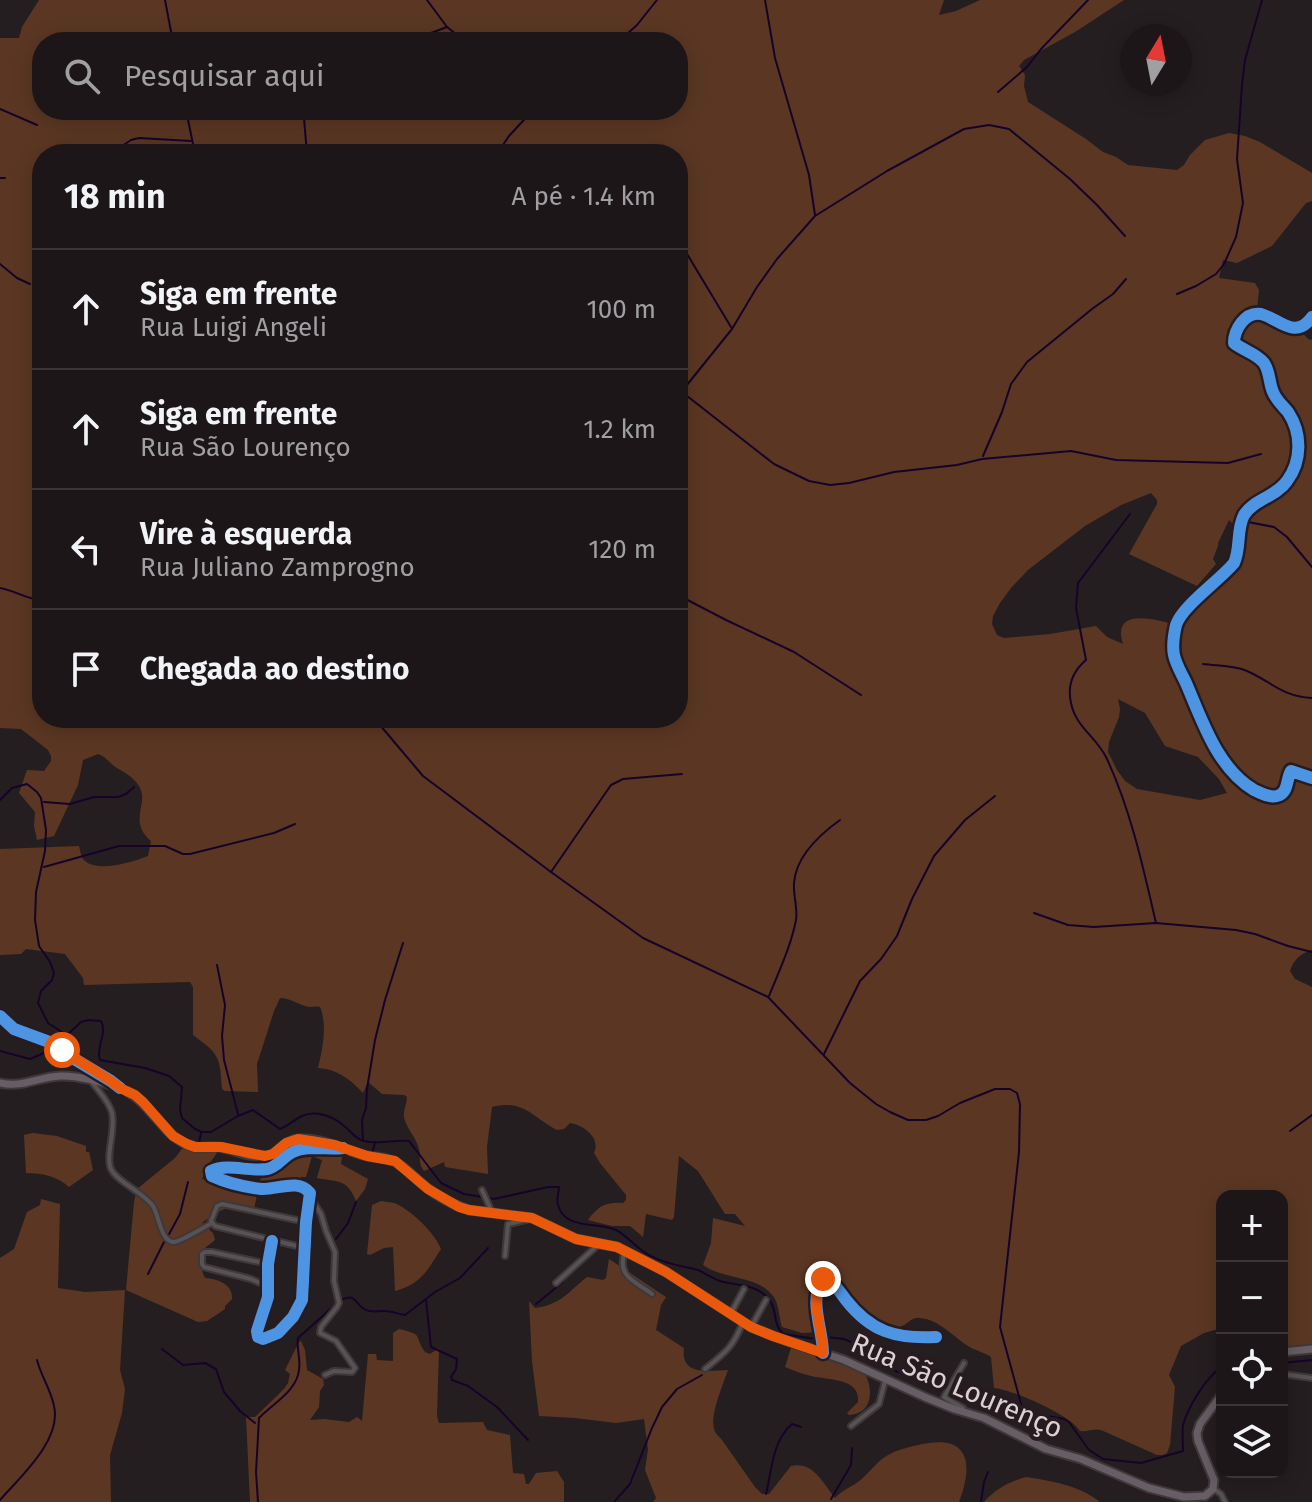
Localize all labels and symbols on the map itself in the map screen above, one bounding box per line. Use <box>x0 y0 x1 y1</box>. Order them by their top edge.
north arrow <box>1120 24 1192 96</box>
route start <box>44 1032 80 1068</box>
route end <box>805 1261 841 1297</box>
street label: Rua São Lourenço <box>846 1326 1068 1445</box>

